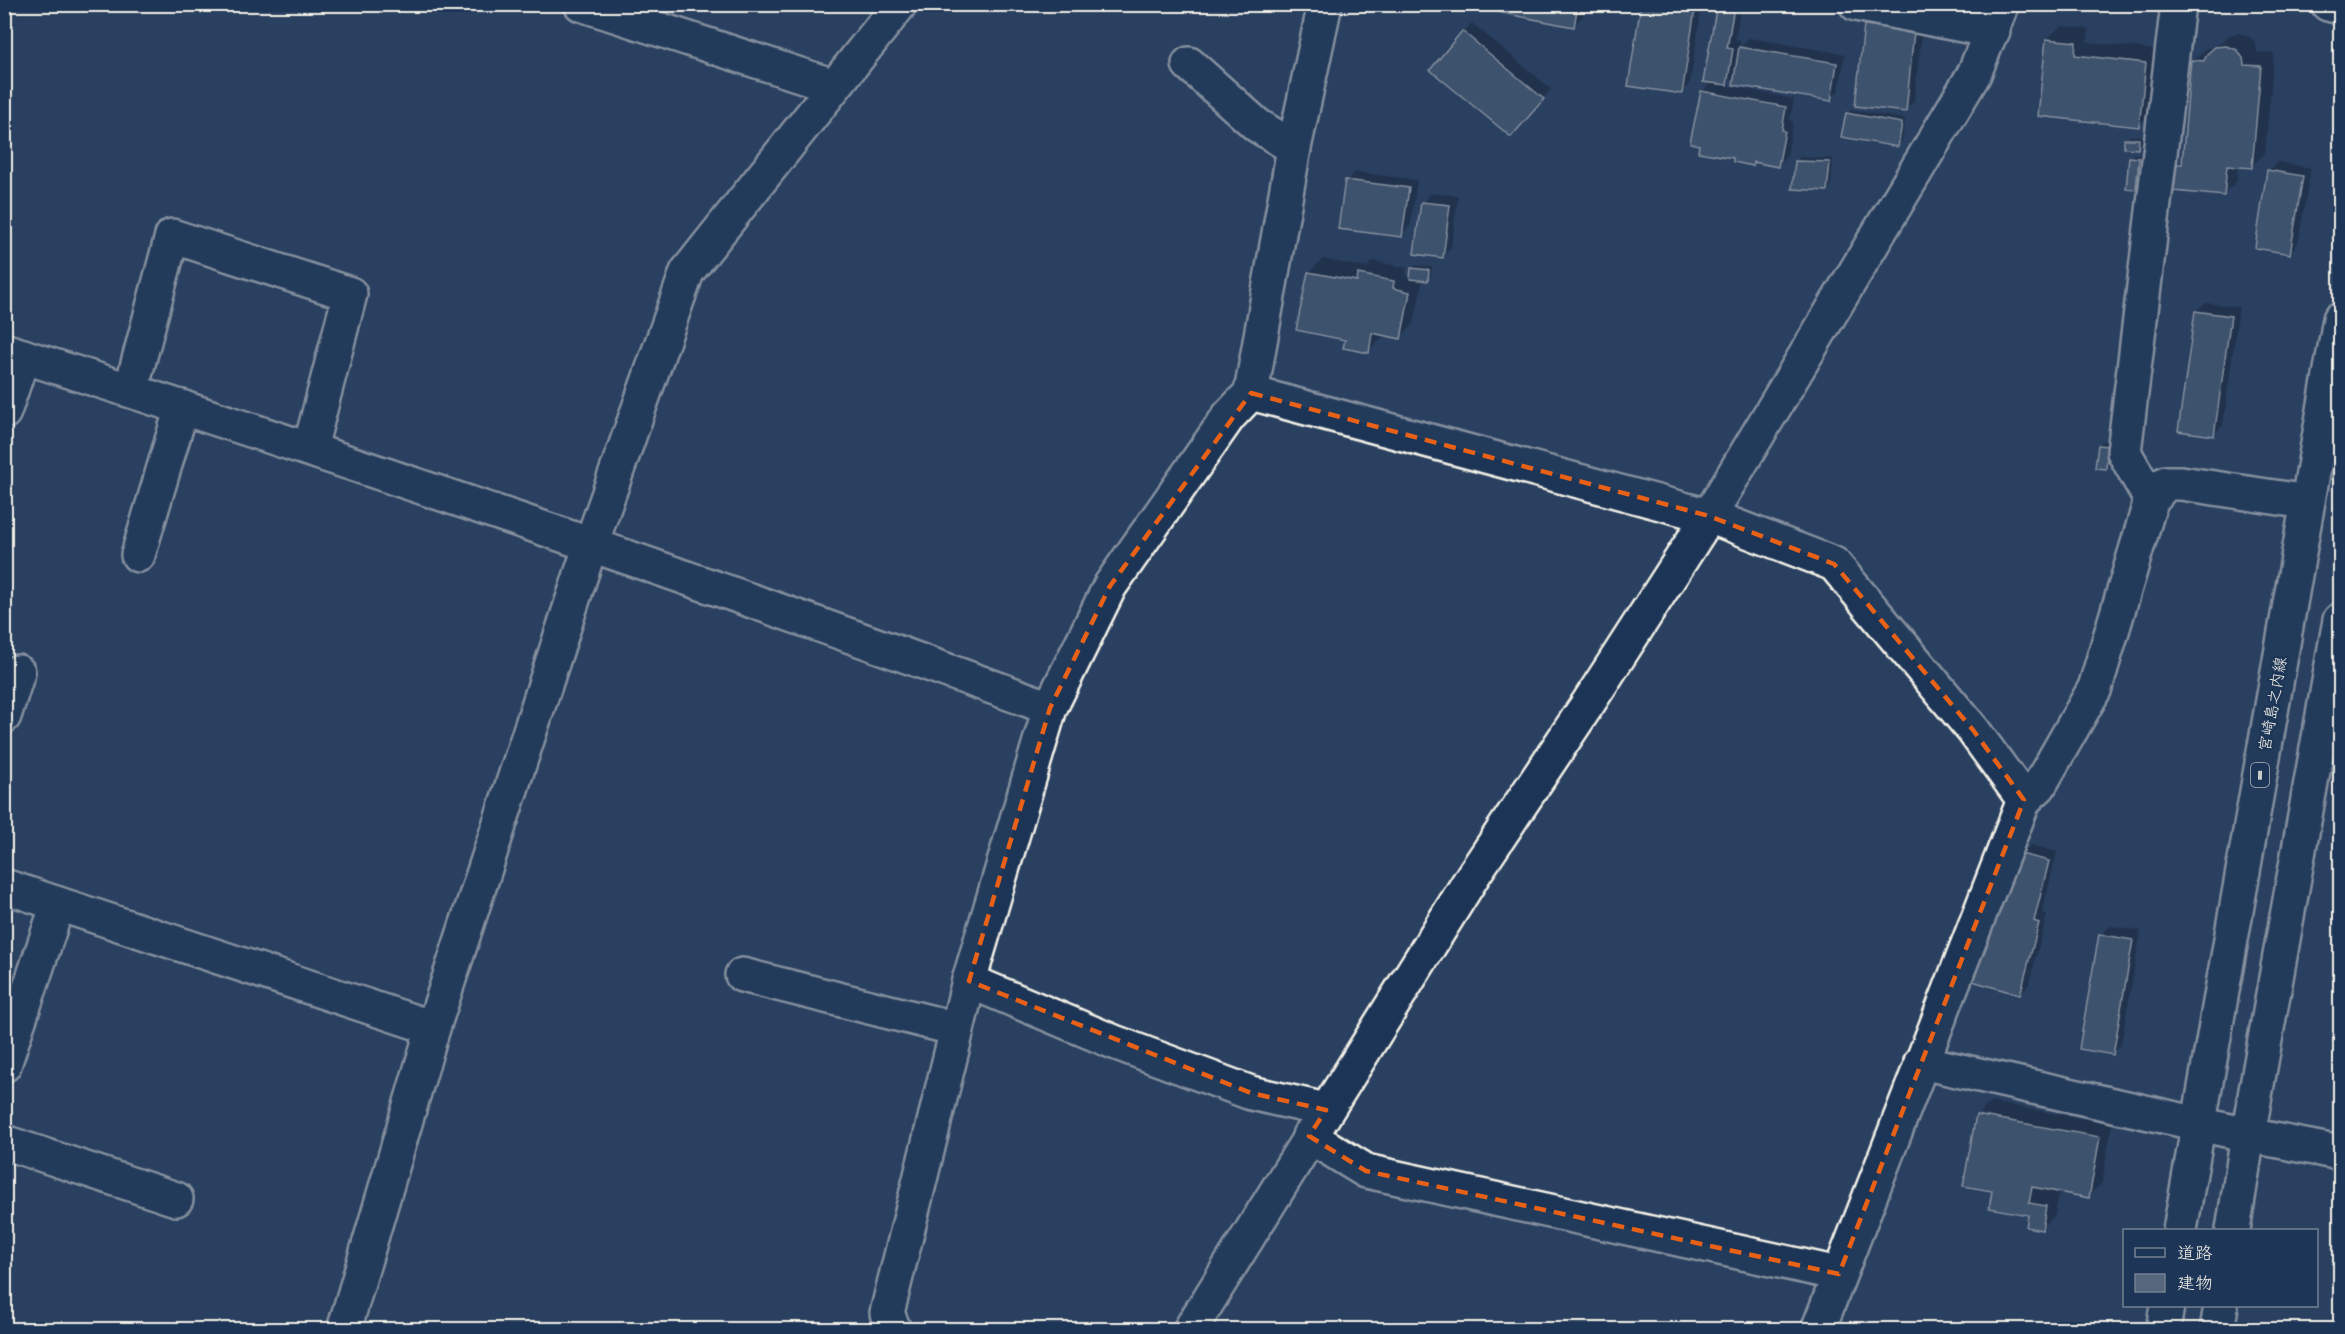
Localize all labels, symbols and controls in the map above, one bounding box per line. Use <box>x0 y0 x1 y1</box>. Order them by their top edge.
street label: 宮崎島之内線 <box>2254 655 2292 753</box>
road number: 11 <box>2251 763 2269 787</box>
legend <box>2123 1229 2318 1307</box>
text: 道路 <box>2177 1241 2213 1266</box>
text: 建物 <box>2177 1271 2213 1296</box>

